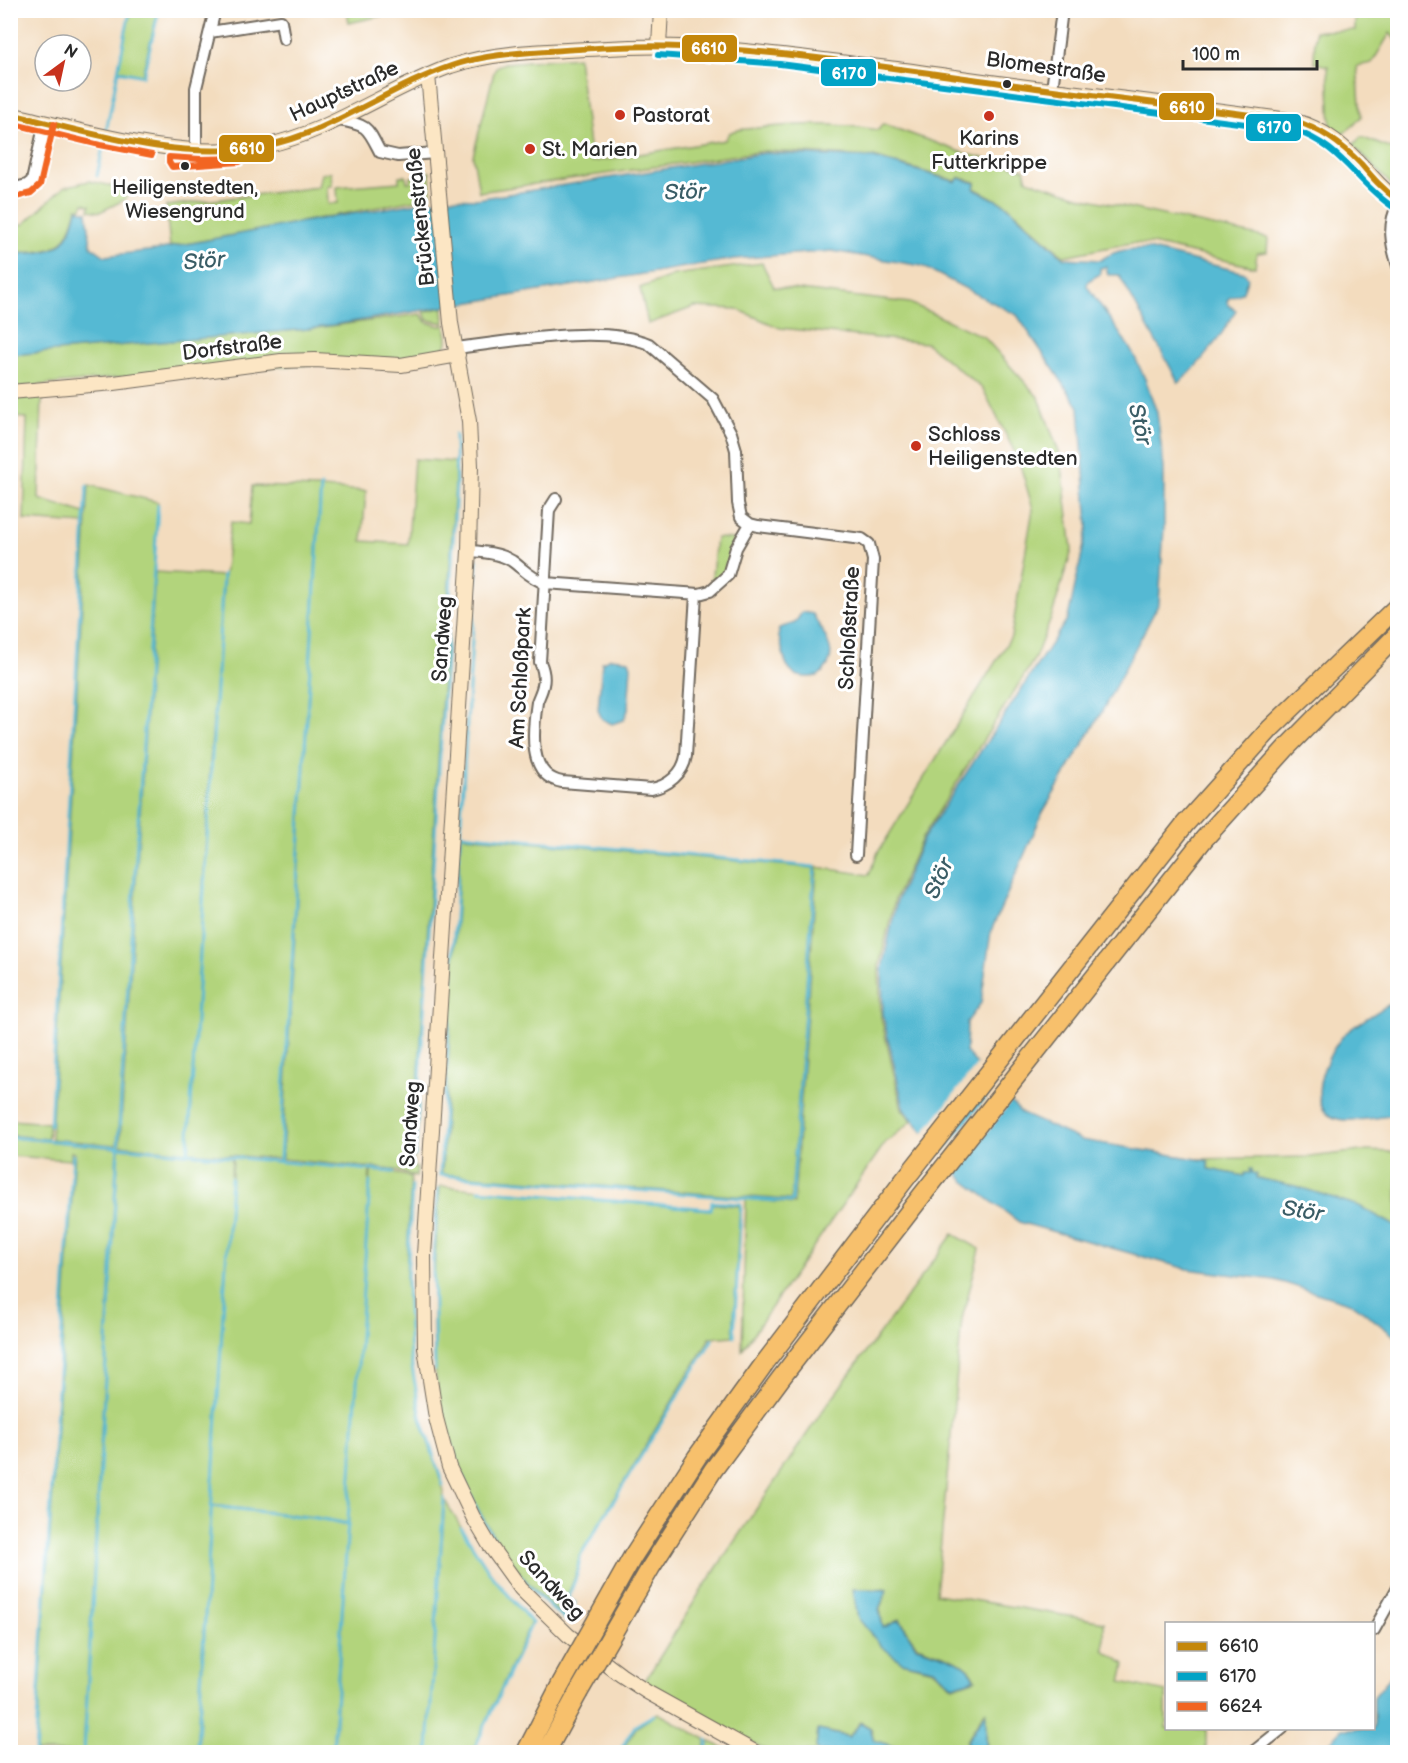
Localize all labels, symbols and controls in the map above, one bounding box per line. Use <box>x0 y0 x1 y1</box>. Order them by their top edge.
north arrow <box>33 33 93 93</box>
scale bar <box>1183 33 1316 71</box>
line badge: 6610 <box>681 34 738 63</box>
text: N <box>60 40 81 63</box>
text: 6610 <box>691 40 727 59</box>
text: 100 m <box>1192 44 1240 65</box>
street label: Blomestraße <box>984 47 1107 88</box>
street label: Hauptstraße <box>286 55 403 128</box>
line badge: 6170 <box>820 58 877 87</box>
text: 6170 <box>831 65 867 84</box>
unlabelled marker <box>1001 78 1013 90</box>
line badge: 6610 <box>1158 92 1215 121</box>
text: 6610 <box>1169 99 1205 118</box>
place label: Pastorat <box>632 103 710 128</box>
marker: Pastorat <box>613 108 627 122</box>
marker: Karins Futterkrippe <box>982 109 996 123</box>
line badge: 6170 <box>1245 113 1302 142</box>
text: 6170 <box>1256 119 1292 138</box>
place label: Karins Futterkrippe <box>931 126 1047 175</box>
line badge: 6610 <box>218 134 275 163</box>
place label: St. Marien <box>542 137 638 162</box>
text: 6610 <box>229 140 265 159</box>
marker: St. Marien <box>523 142 537 156</box>
street label: Brückenstraße <box>401 146 440 288</box>
marker: Heiligenstedten, Wiesengrund <box>179 160 191 172</box>
place label: Heiligenstedten, Wiesengrund <box>112 176 258 224</box>
water label: Stör <box>664 178 708 207</box>
water label: Stör <box>182 246 228 277</box>
street label: Dorfstraße <box>181 329 283 366</box>
water label: Stör <box>1122 401 1158 450</box>
place label: Schloss Heiligenstedten <box>928 422 1078 471</box>
marker: Schloss Heiligenstedten <box>909 439 923 453</box>
street label: Schloßstraße <box>834 566 865 690</box>
street label: Sandweg <box>427 595 458 683</box>
street label: Am Schloßpark <box>504 606 537 749</box>
water label: Stör <box>919 852 961 903</box>
street label: Sandweg <box>395 1080 426 1168</box>
water label: Stör <box>1280 1195 1327 1228</box>
street label: Sandweg <box>513 1545 590 1625</box>
legend <box>1165 1622 1375 1730</box>
text: 6610 <box>1219 1636 1259 1657</box>
text: 6170 <box>1219 1666 1256 1687</box>
text: 6624 <box>1219 1696 1262 1717</box>

